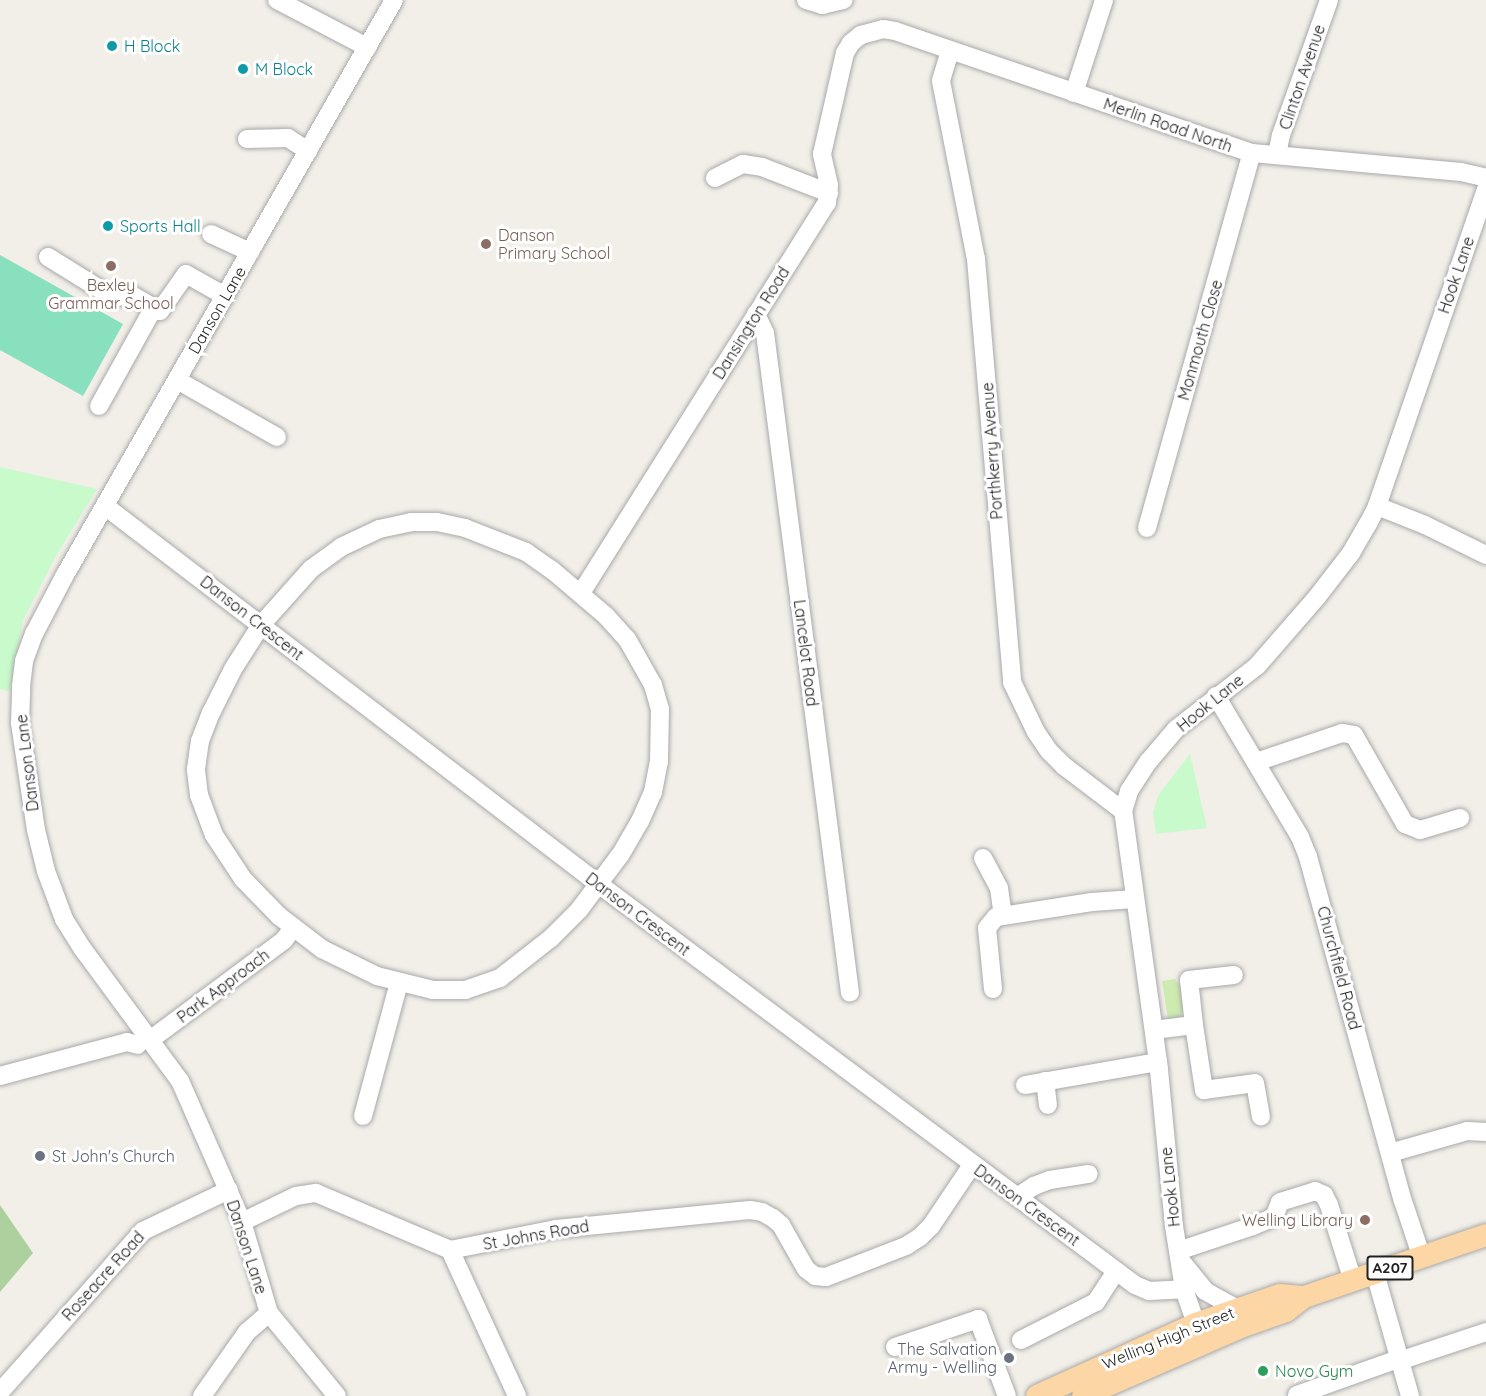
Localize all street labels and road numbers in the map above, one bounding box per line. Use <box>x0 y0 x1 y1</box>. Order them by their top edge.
street label: Clinton Avenue <box>1275 22 1329 132</box>
street label: Merlin Road North <box>1101 94 1235 156</box>
street label: Hook Lane <box>1434 234 1478 316</box>
street label: Danson Lane <box>184 263 250 357</box>
street label: Dansington Road <box>709 263 793 383</box>
street label: Monmouth Close <box>1174 277 1226 403</box>
street label: Porthkerry Avenue <box>978 382 1006 520</box>
street label: Danson Crescent <box>196 572 308 664</box>
street label: Lancelot Road <box>790 599 822 707</box>
street label: Hook Lane <box>1173 670 1247 736</box>
street label: Danson Lane <box>12 713 42 813</box>
street label: Danson Crescent <box>582 868 694 960</box>
street label: Churchfield Road <box>1313 904 1365 1032</box>
street label: Park Approach <box>173 945 273 1027</box>
street label: Hook Lane <box>1156 1146 1184 1228</box>
street label: Danson Crescent <box>970 1160 1084 1250</box>
street label: Danson Lane <box>223 1198 271 1296</box>
street label: St Johns Road <box>481 1216 591 1254</box>
street label: Roseacre Road <box>58 1227 148 1325</box>
road number: A207 <box>1366 1256 1414 1280</box>
street label: Welling High Street <box>1099 1303 1237 1373</box>

